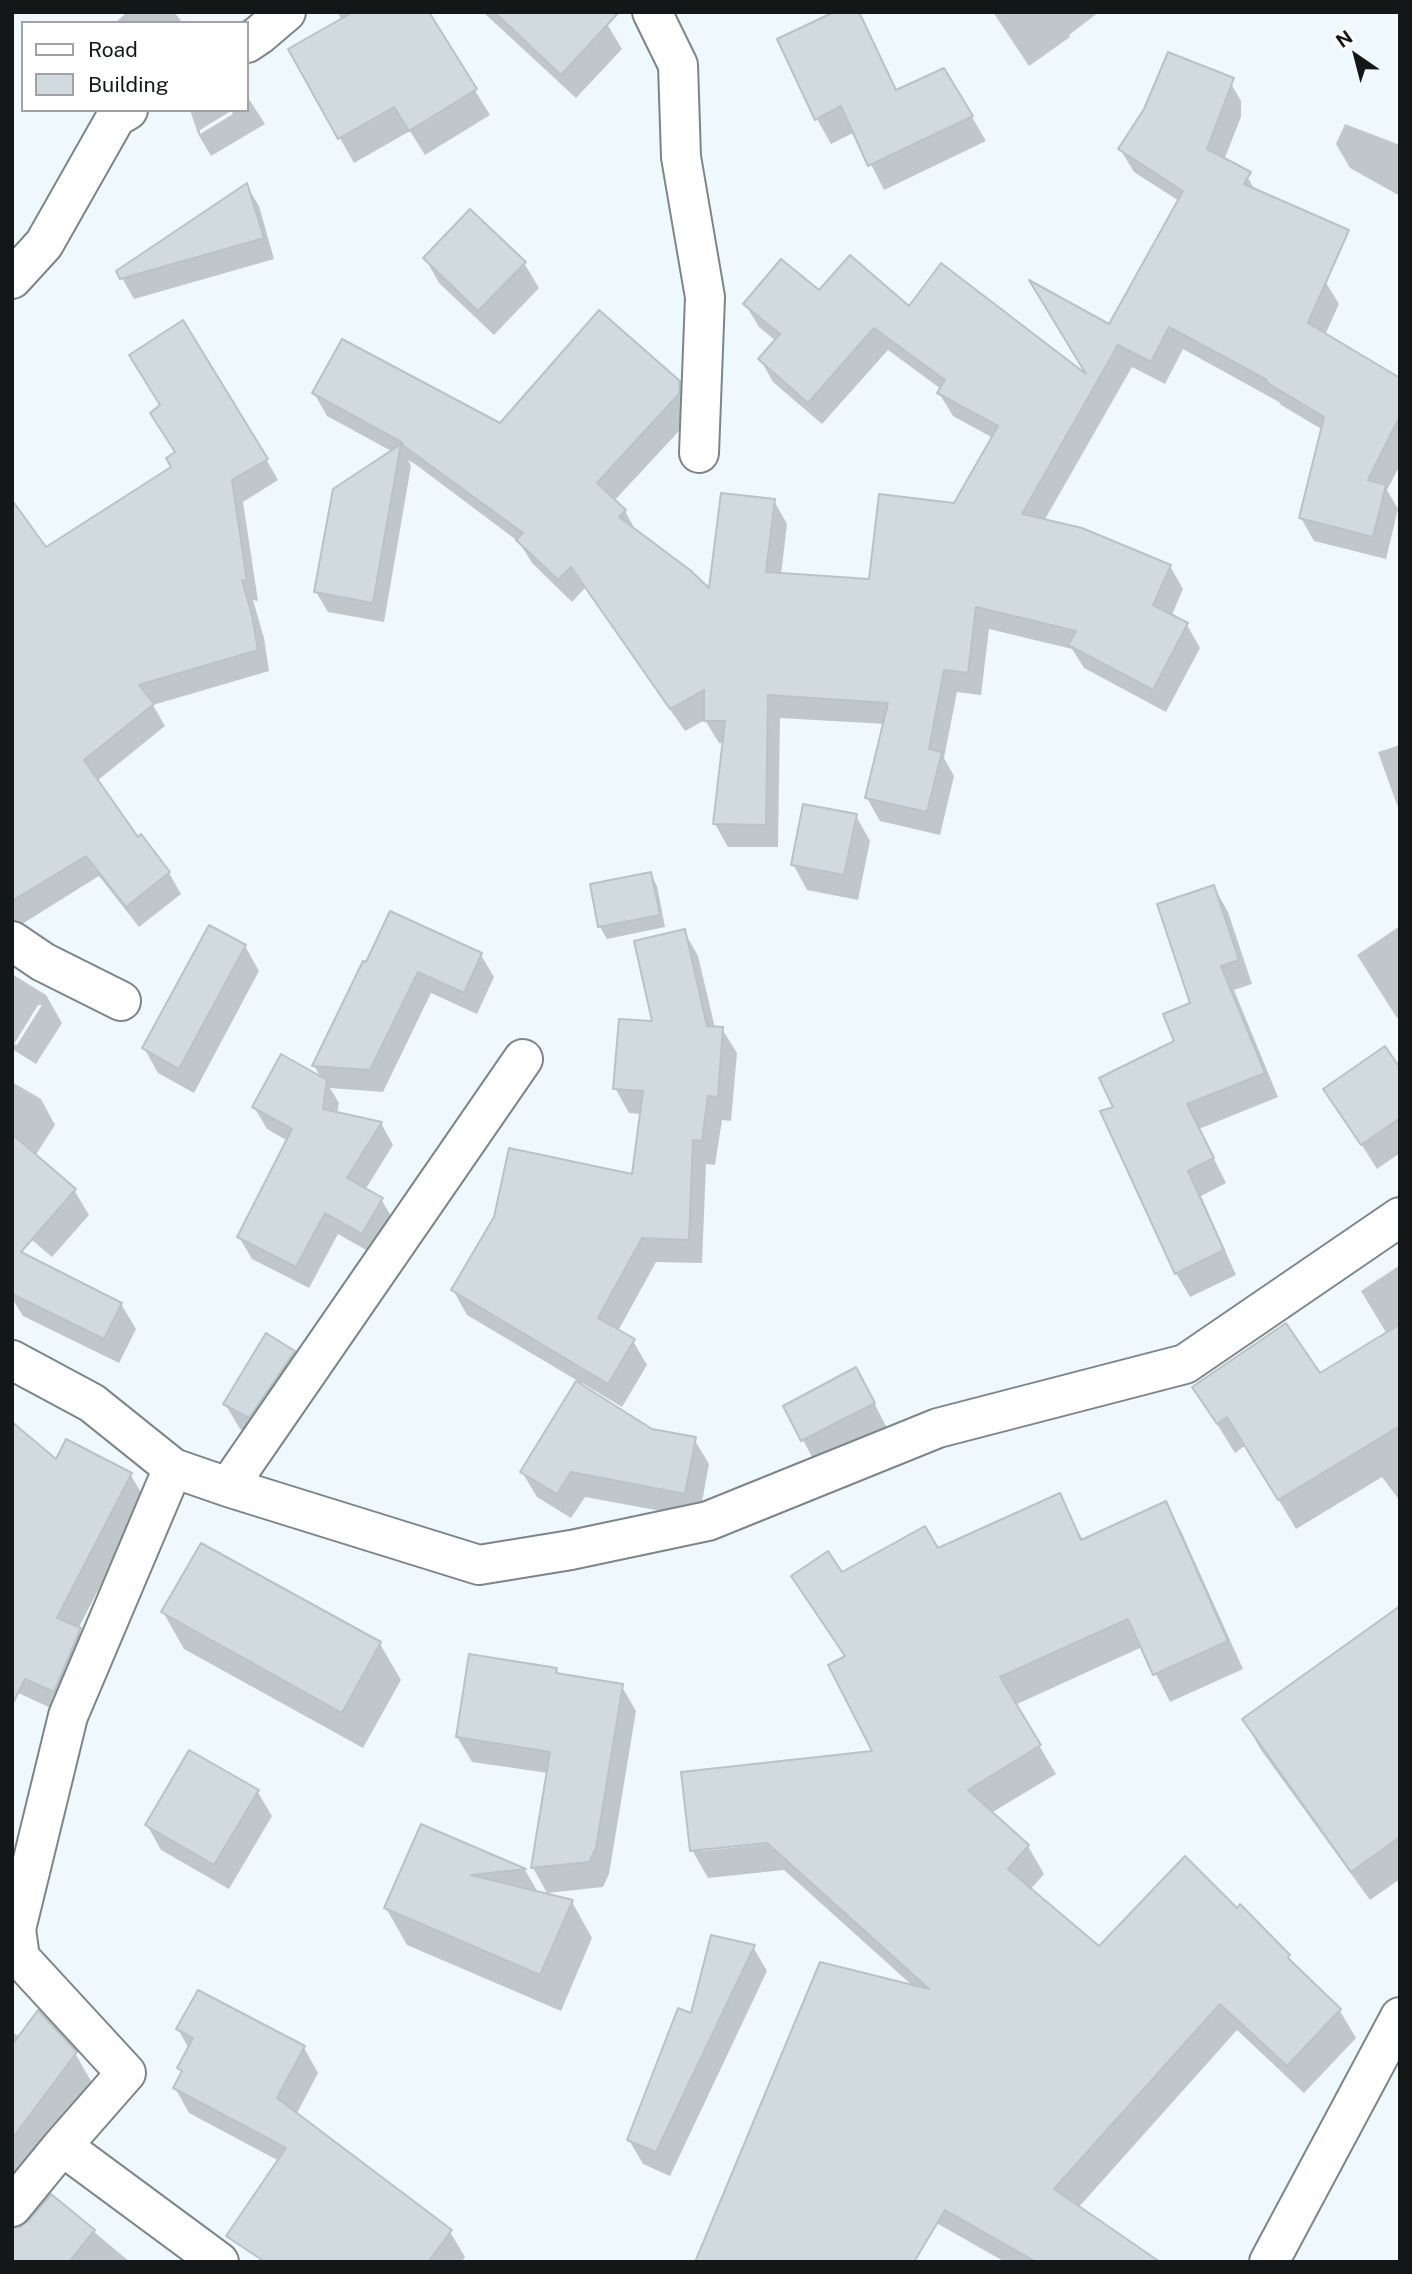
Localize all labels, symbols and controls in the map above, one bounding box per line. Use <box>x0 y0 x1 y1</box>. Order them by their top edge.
legend <box>21 21 248 112</box>
north arrow <box>1321 21 1391 91</box>
text: N <box>1332 26 1356 52</box>
text: Road <box>88 37 138 62</box>
text: Building <box>88 72 169 97</box>

